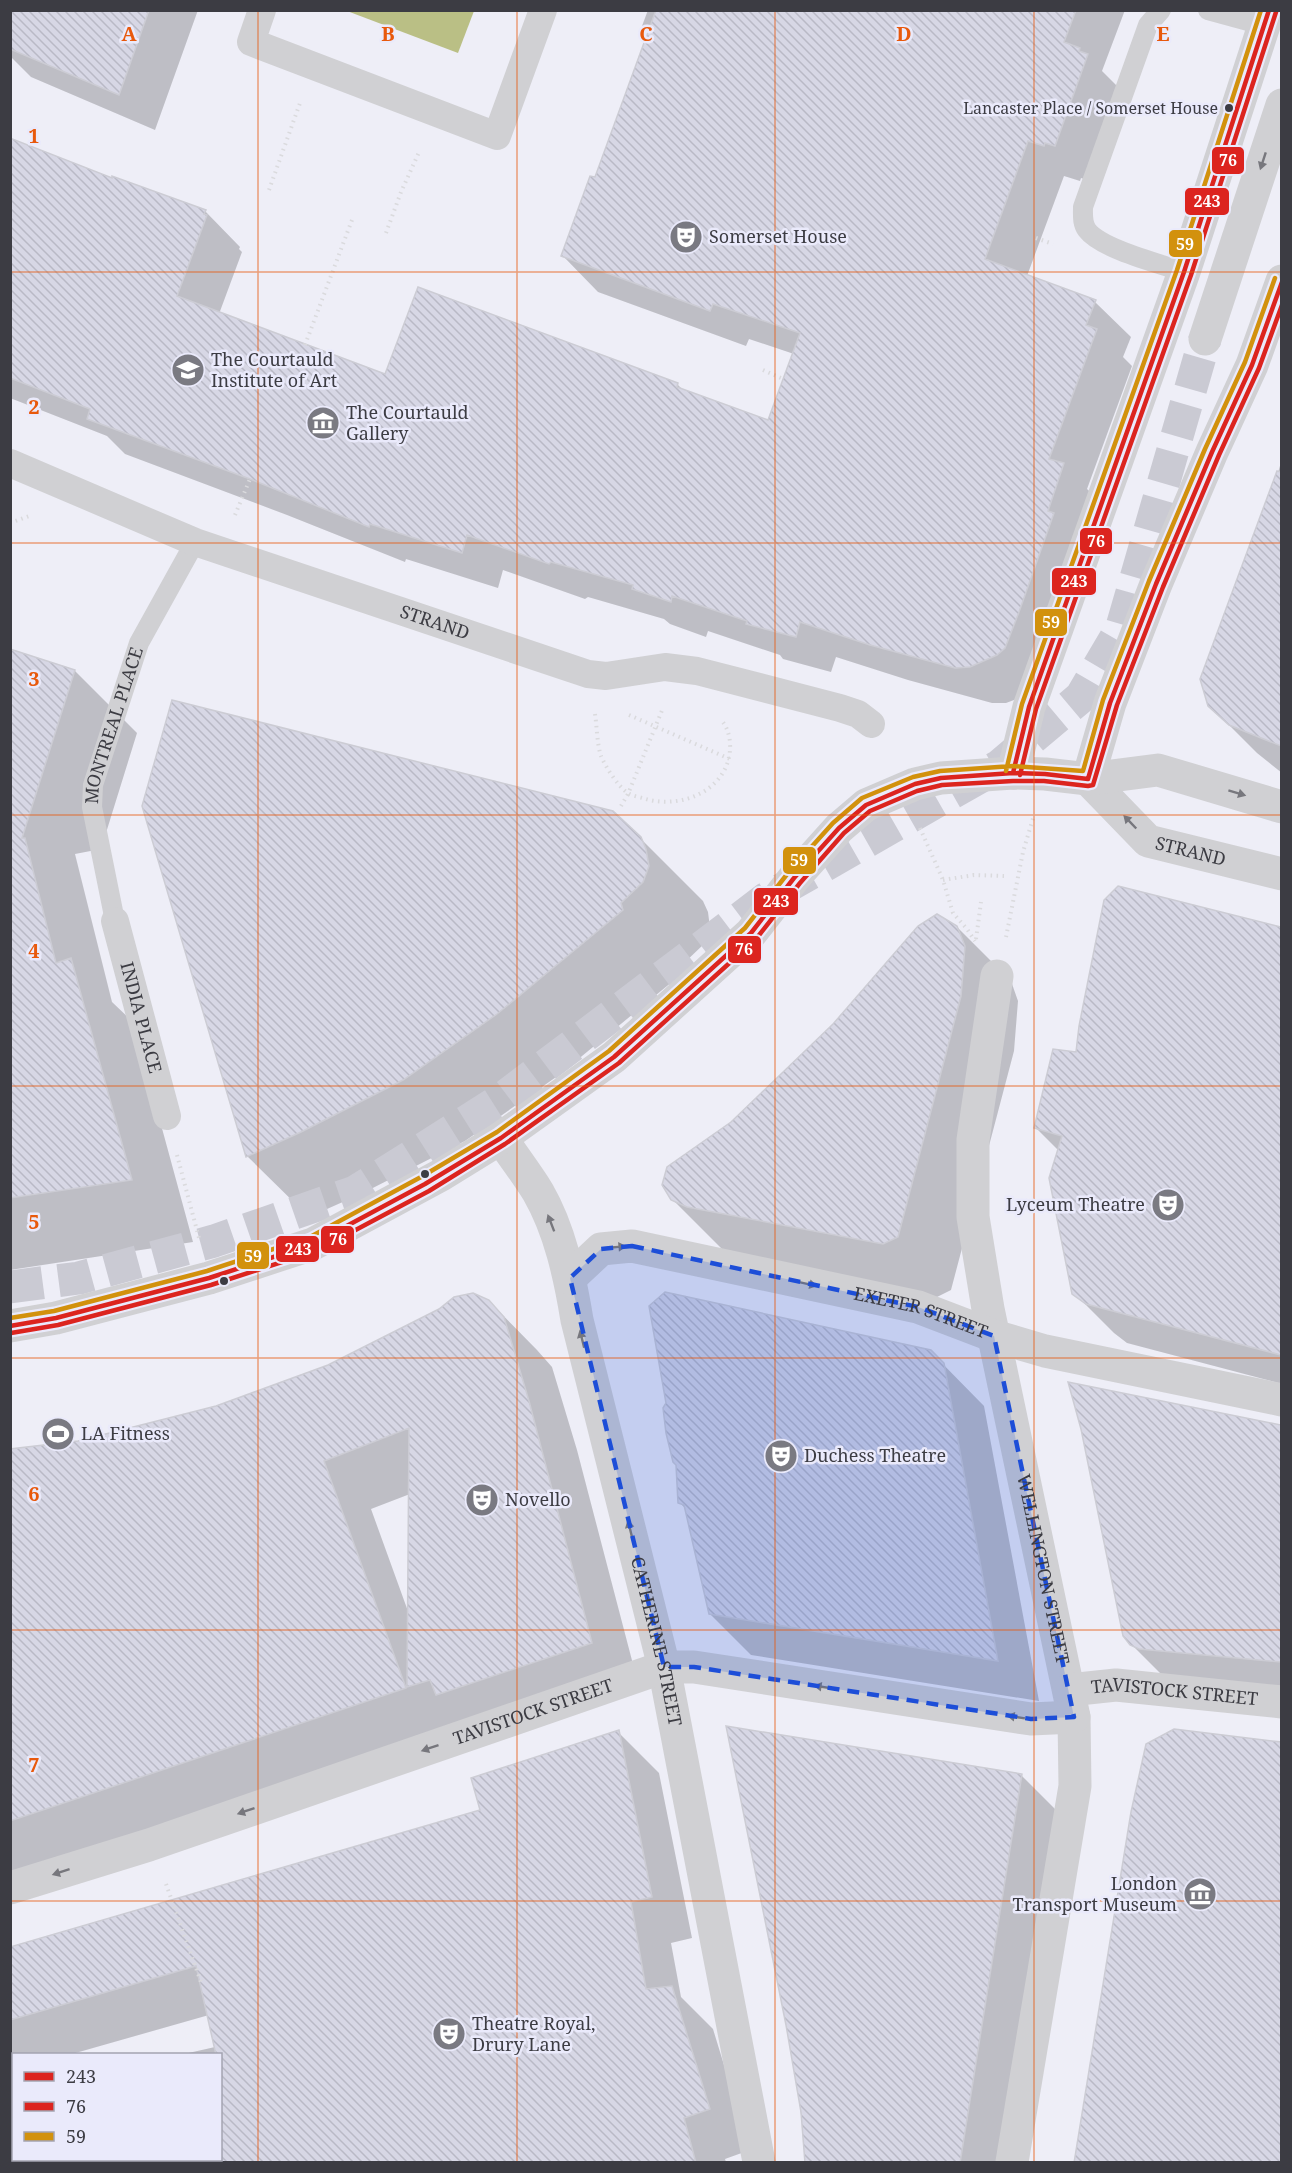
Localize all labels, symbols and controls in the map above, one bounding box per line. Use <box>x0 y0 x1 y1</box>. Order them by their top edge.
text: A <box>121 20 137 47</box>
text: B <box>381 20 395 47</box>
text: C <box>639 20 653 47</box>
text: D <box>896 20 912 47</box>
text: E <box>1156 20 1170 47</box>
place label: Lancaster Place / Somerset House <box>963 97 1218 119</box>
marker: Lancaster Place / Somerset House <box>1223 102 1235 114</box>
text: 1 <box>28 122 40 149</box>
line badge: 76 <box>1211 146 1245 175</box>
text: 76 <box>1219 149 1237 171</box>
one-way arrow <box>1258 152 1268 170</box>
line badge: 243 <box>1184 187 1230 216</box>
text: 243 <box>1193 190 1221 212</box>
theatre icon: Somerset House <box>668 219 704 255</box>
place label: Somerset House <box>709 224 847 248</box>
line badge: 59 <box>1168 229 1203 258</box>
text: 59 <box>1176 233 1194 255</box>
place label: The Courtauld Institute of Art <box>211 347 337 392</box>
school or university icon: The Courtauld Institute of Art <box>170 352 206 388</box>
text: 2 <box>28 393 40 420</box>
place label: The Courtauld Gallery <box>346 400 469 445</box>
museum icon: The Courtauld Gallery <box>305 405 341 441</box>
line badge: 76 <box>1079 527 1113 555</box>
text: 76 <box>1087 530 1105 552</box>
line badge: 243 <box>1051 567 1097 596</box>
text: 243 <box>1060 570 1088 592</box>
street label: STRAND <box>397 599 473 644</box>
line badge: 59 <box>1034 608 1068 637</box>
text: 59 <box>1042 611 1060 633</box>
street label: MONTREAL PLACE <box>79 644 148 804</box>
text: 3 <box>28 665 40 692</box>
one-way arrow <box>1228 789 1246 798</box>
one-way arrow <box>1123 815 1137 830</box>
street label: STRAND <box>1153 830 1228 871</box>
line badge: 59 <box>782 846 817 875</box>
text: 59 <box>790 849 808 871</box>
line badge: 243 <box>753 887 799 916</box>
text: 243 <box>762 890 790 912</box>
line badge: 76 <box>727 935 762 964</box>
text: 4 <box>28 937 40 964</box>
text: 76 <box>735 938 753 960</box>
street label: INDIA PLACE <box>115 959 168 1076</box>
unlabelled marker <box>419 1168 431 1180</box>
theatre icon: Lyceum Theatre <box>1150 1187 1186 1223</box>
place label: Lyceum Theatre <box>1006 1192 1145 1216</box>
text: 5 <box>28 1208 40 1235</box>
one-way arrow <box>546 1214 556 1232</box>
line badge: 76 <box>320 1225 355 1254</box>
text: 76 <box>329 1228 347 1250</box>
line badge: 243 <box>275 1235 320 1263</box>
text: 243 <box>284 1238 312 1260</box>
line badge: 59 <box>236 1241 270 1270</box>
one-way arrow <box>607 1242 626 1252</box>
text: 59 <box>244 1245 262 1267</box>
unlabelled marker <box>218 1275 230 1287</box>
one-way arrow <box>798 1279 817 1289</box>
street label: EXETER STREET <box>852 1281 991 1343</box>
one-way arrow <box>577 1330 587 1349</box>
sports icon: LA Fitness <box>40 1416 76 1452</box>
place label: LA Fitness <box>81 1421 170 1445</box>
theatre icon: Duchess Theatre <box>763 1438 799 1474</box>
place label: Duchess Theatre <box>804 1443 946 1467</box>
street label: WELLINGTON STREET <box>1012 1472 1076 1666</box>
text: 6 <box>28 1480 40 1507</box>
theatre icon: Novello <box>464 1482 500 1518</box>
place label: Novello <box>505 1487 571 1511</box>
one-way arrow <box>624 1519 634 1538</box>
street label: CATHERINE STREET <box>626 1554 688 1728</box>
street label: TAVISTOCK STREET <box>1090 1672 1259 1710</box>
street label: TAVISTOCK STREET <box>450 1673 616 1750</box>
one-way arrow <box>813 1682 832 1691</box>
one-way arrow <box>1006 1712 1025 1721</box>
one-way arrow <box>421 1743 439 1753</box>
text: 7 <box>28 1751 40 1778</box>
one-way arrow <box>237 1807 255 1817</box>
one-way arrow <box>52 1868 70 1878</box>
place label: London Transport Museum <box>1013 1871 1177 1916</box>
museum icon: London Transport Museum <box>1182 1876 1218 1912</box>
place label: Theatre Royal, Drury Lane <box>472 2011 596 2056</box>
theatre icon: Theatre Royal, Drury Lane <box>431 2016 467 2052</box>
legend <box>12 2053 222 2161</box>
text: 243 <box>66 2064 96 2088</box>
text: 76 <box>66 2094 86 2118</box>
text: 59 <box>66 2124 86 2148</box>

